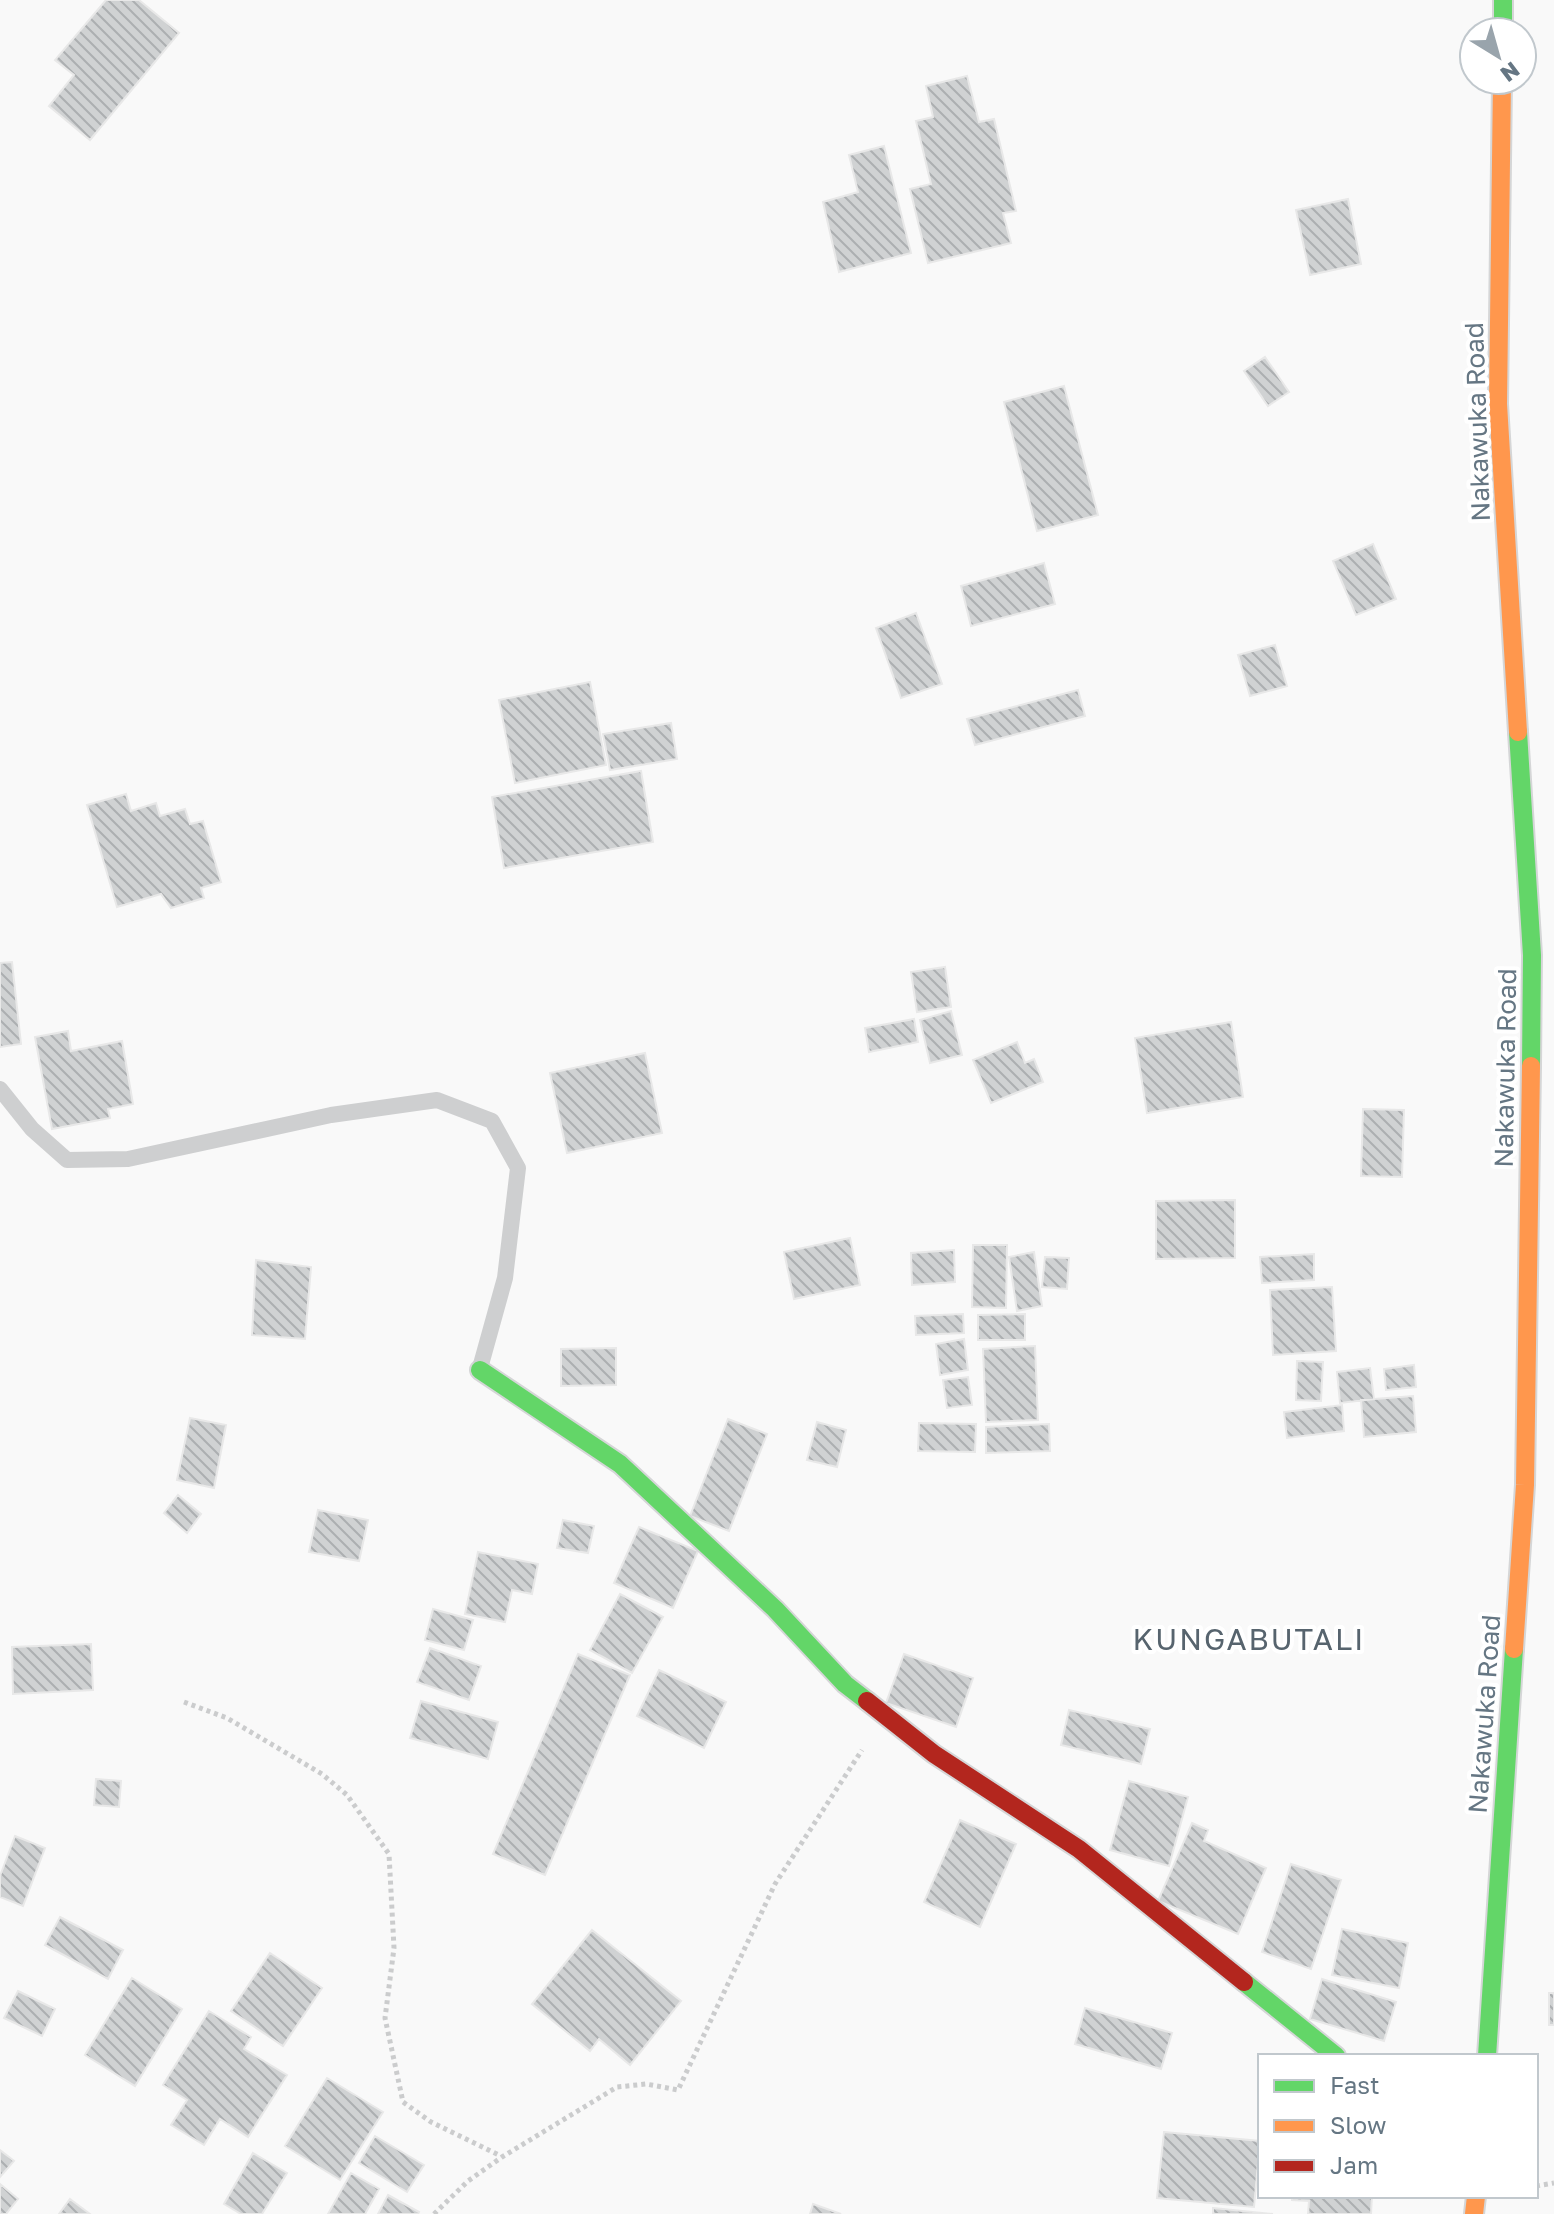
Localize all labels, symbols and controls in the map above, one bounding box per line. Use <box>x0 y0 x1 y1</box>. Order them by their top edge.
north arrow <box>1458 16 1538 96</box>
text: N <box>1496 57 1525 88</box>
street label: Nakawuka Road <box>1458 322 1496 522</box>
street label: Nakawuka Road <box>1488 968 1522 1168</box>
street label: Nakawuka Road <box>1462 1613 1506 1815</box>
district label: KUNGABUTALI <box>1133 1621 1365 1657</box>
legend <box>1258 2054 1538 2198</box>
text: Fast <box>1330 2070 1380 2099</box>
text: Slow <box>1330 2110 1386 2139</box>
text: Jam <box>1330 2150 1378 2179</box>

